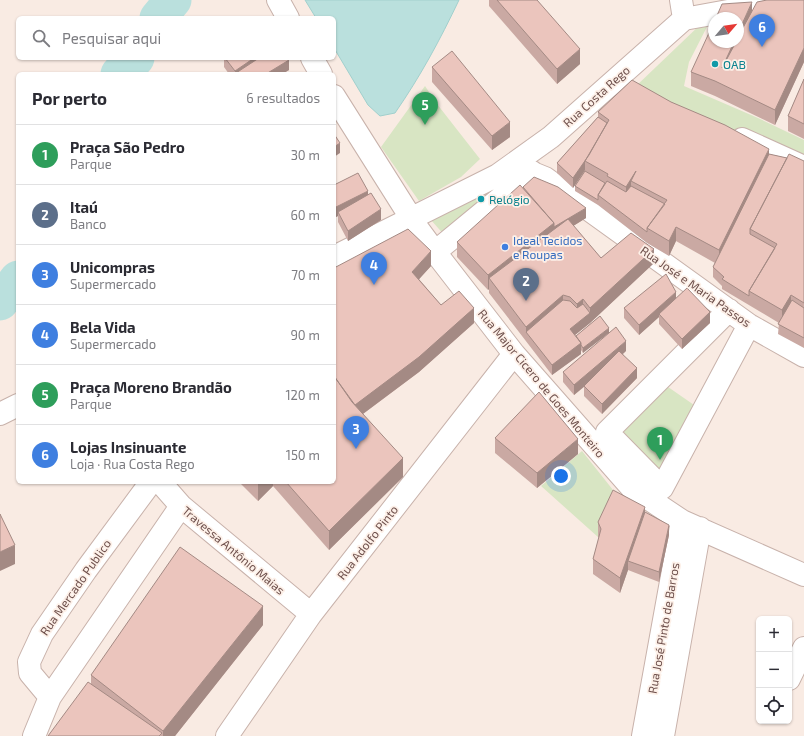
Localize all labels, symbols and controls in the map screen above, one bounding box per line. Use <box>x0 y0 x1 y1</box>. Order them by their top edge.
north arrow <box>708 12 744 48</box>
pin: 6 <box>749 14 775 47</box>
search box <box>16 16 336 60</box>
icon: search <box>30 27 52 49</box>
text: Pesquisar aqui <box>62 29 161 47</box>
place label: OAB <box>723 57 746 71</box>
marker: OAB <box>710 59 720 69</box>
street label: Rua Costa Rego <box>560 62 632 129</box>
text: Por perto <box>32 88 107 108</box>
text: 6 resultados <box>246 90 320 106</box>
pin: 5 <box>412 92 438 125</box>
text: Praça São Pedro <box>70 138 185 156</box>
text: 1 <box>42 147 48 163</box>
text: 30 m <box>291 147 320 163</box>
text: Parque <box>70 156 112 172</box>
place label: Relógio <box>489 192 530 206</box>
marker: Relógio <box>476 194 486 204</box>
text: Itaú <box>70 198 98 216</box>
text: 2 <box>41 207 49 223</box>
text: 60 m <box>290 207 320 223</box>
text: Banco <box>70 216 106 232</box>
place label: Ideal Tecidos e Roupas <box>513 233 582 261</box>
marker: Ideal Tecidos e Roupas <box>500 242 510 252</box>
street label: Rua José e Maria Passos <box>638 243 754 329</box>
pin: 4 <box>361 252 387 285</box>
text: Unicompras <box>70 258 155 276</box>
text: 3 <box>41 267 49 283</box>
text: 70 m <box>291 267 320 283</box>
pin: 2 <box>513 268 539 301</box>
text: Supermercado <box>70 276 156 292</box>
street label: Rua Major Cicero de Goes Monteiro <box>475 306 608 461</box>
text: Bela Vida <box>70 318 136 336</box>
text: 4 <box>41 327 49 343</box>
text: 90 m <box>290 327 320 343</box>
text: Supermercado <box>70 336 156 352</box>
text: Praça Moreno Brandão <box>70 378 232 396</box>
text: 5 <box>41 387 49 403</box>
text: 120 m <box>285 387 320 403</box>
text: Parque <box>70 396 112 412</box>
pin: 3 <box>343 416 369 449</box>
pin: 1 <box>647 427 673 460</box>
text: Lojas Insinuante <box>70 438 186 456</box>
text: 6 <box>41 447 49 463</box>
text: 150 m <box>286 447 320 463</box>
text: Loja · Rua Costa Rego <box>70 456 195 472</box>
your location <box>551 466 571 486</box>
street label: Rua Adolfo Pinto <box>334 502 400 582</box>
street label: Travessa Antônio Maias <box>180 503 288 597</box>
street label: Rua Mercado Publico <box>37 536 113 638</box>
street label: Rua José Pinto de Barros <box>645 561 681 695</box>
map controls <box>756 616 792 724</box>
button: + <box>756 616 792 652</box>
button: − <box>756 652 792 688</box>
button: locate <box>756 688 792 724</box>

